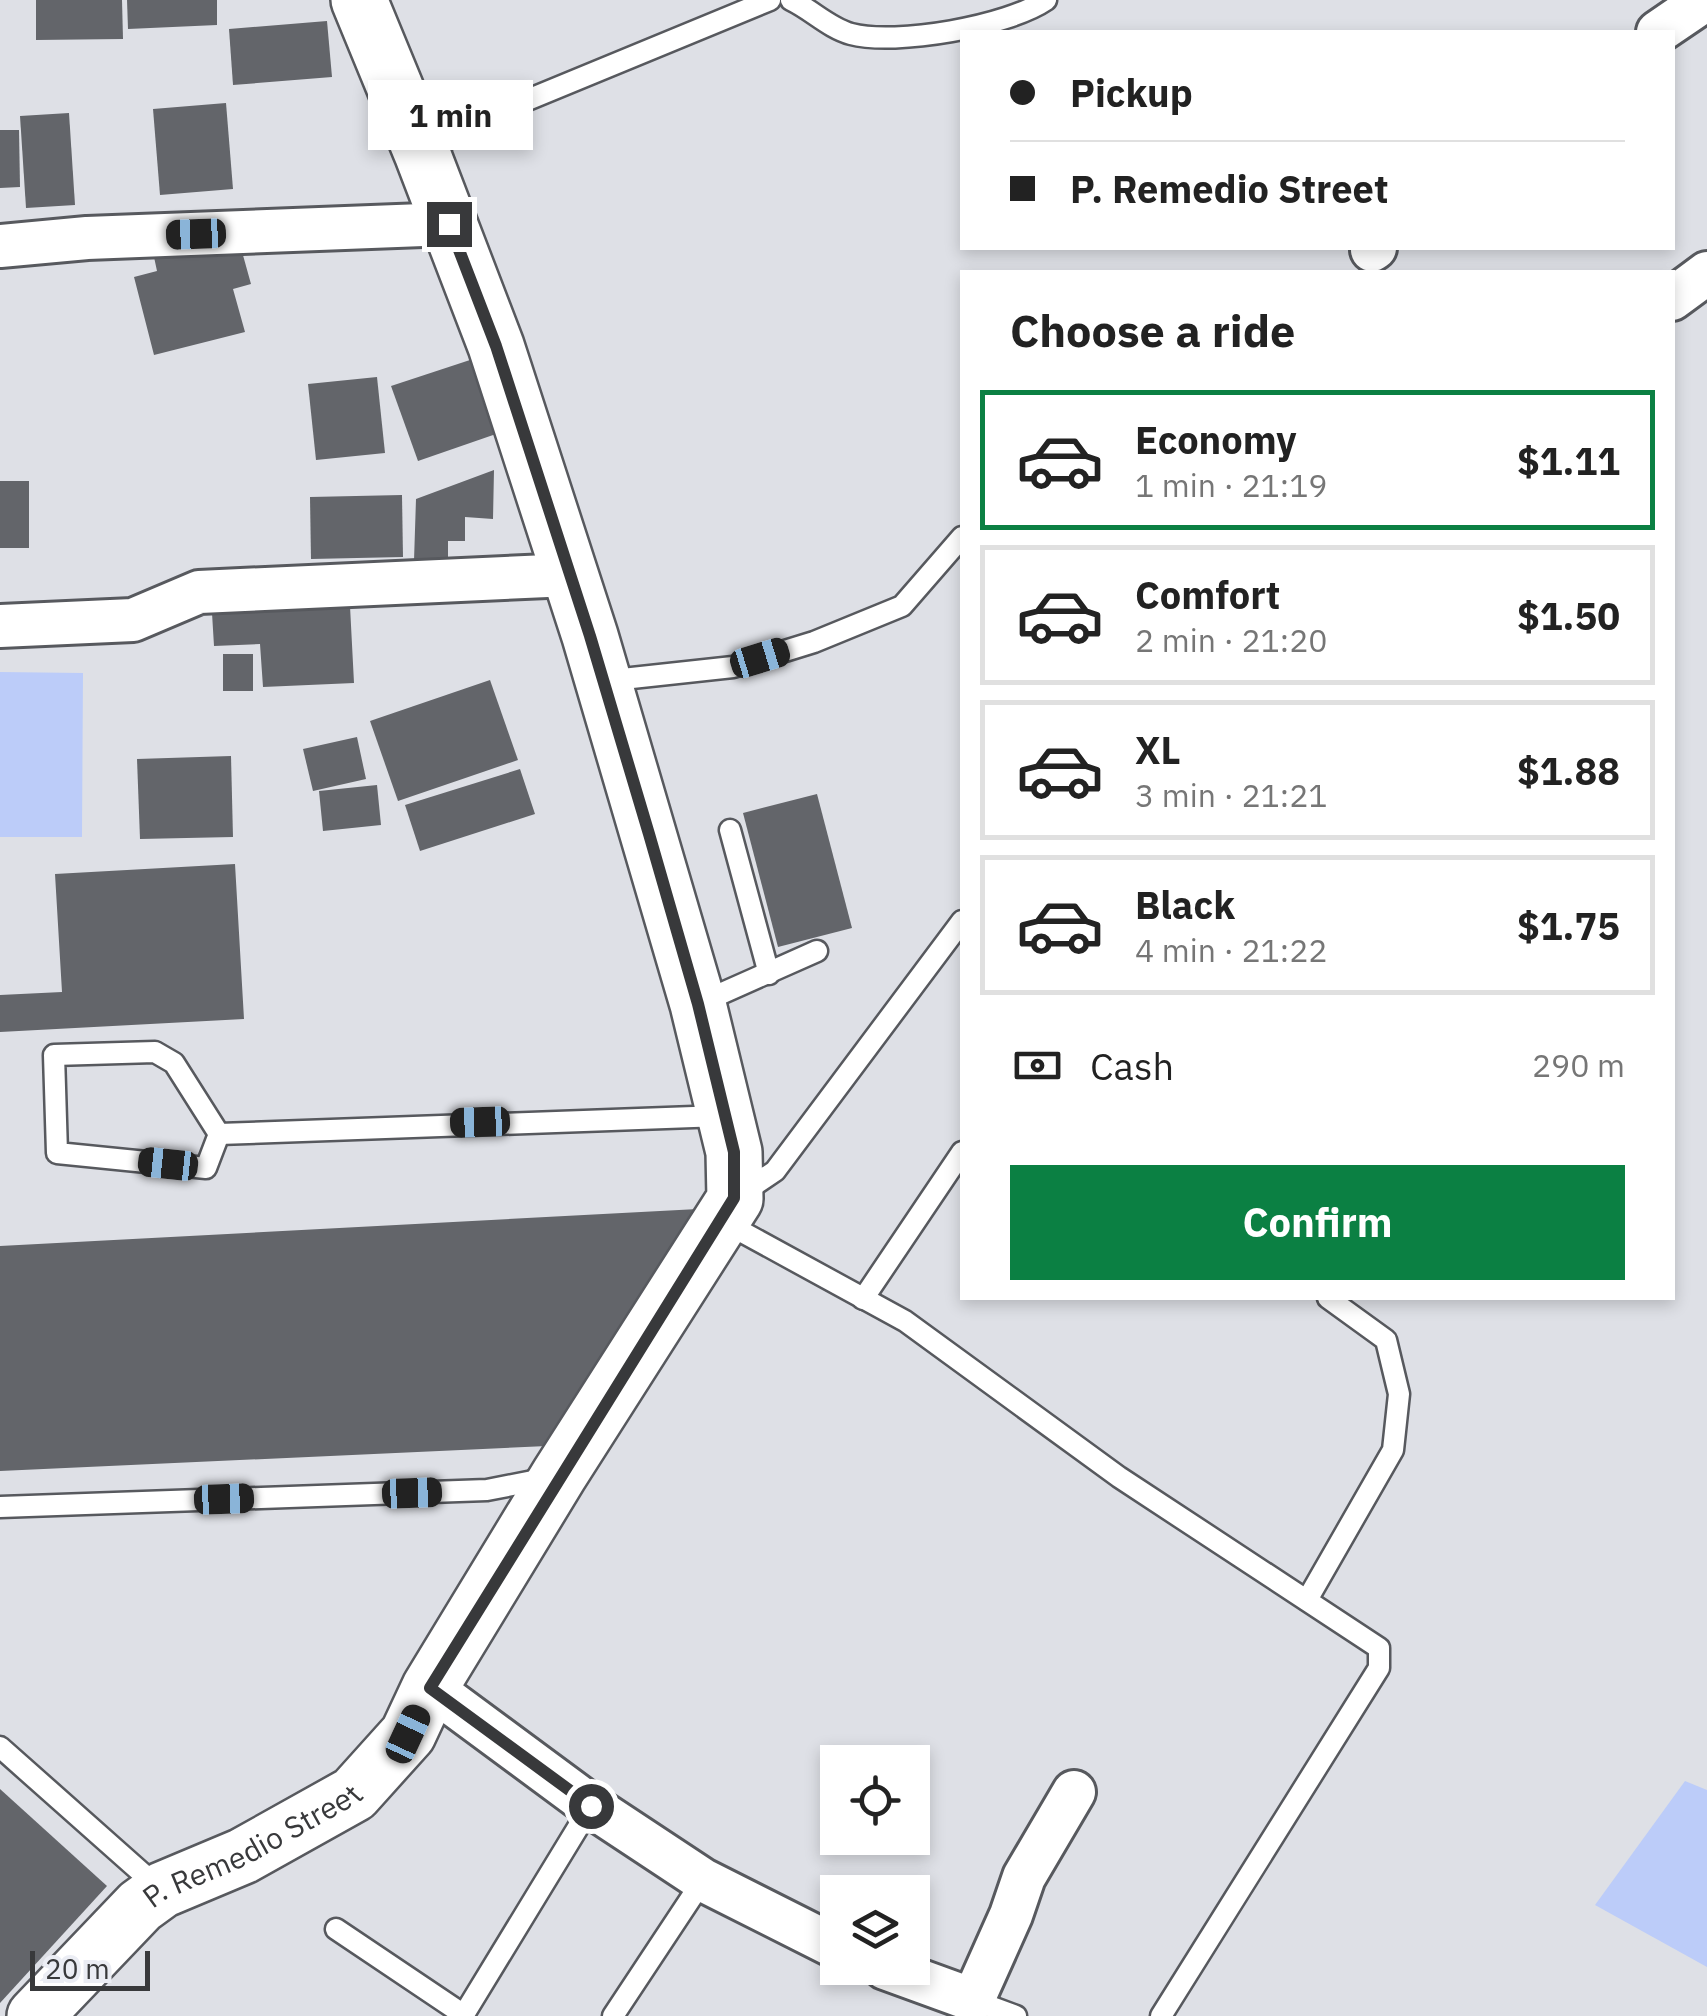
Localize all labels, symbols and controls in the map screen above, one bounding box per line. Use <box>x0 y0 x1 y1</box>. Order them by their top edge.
text: Pickup <box>1070 68 1193 117</box>
callout: 1 min <box>366 79 532 149</box>
text: 1 min <box>409 94 492 136</box>
text: P. Remedio Street <box>1070 164 1388 213</box>
route end <box>427 202 472 247</box>
car <box>165 218 227 250</box>
text: Choose a ride <box>1010 301 1295 359</box>
icon: car <box>1015 415 1105 505</box>
text: Economy <box>1135 415 1297 464</box>
text: $1.11 <box>1517 436 1620 485</box>
text: 1 min · 21:19 <box>1135 464 1328 506</box>
icon: car <box>1015 570 1105 660</box>
text: Comfort <box>1135 570 1280 619</box>
text: $1.50 <box>1517 591 1620 640</box>
text: 2 min · 21:20 <box>1135 619 1328 661</box>
car <box>727 635 793 681</box>
icon: car <box>1015 725 1105 815</box>
text: XL <box>1135 725 1181 774</box>
text: $1.88 <box>1517 746 1620 795</box>
text: 3 min · 21:21 <box>1135 774 1328 816</box>
icon: car <box>1015 880 1105 970</box>
text: Black <box>1135 880 1235 929</box>
text: $1.75 <box>1517 901 1620 950</box>
text: 4 min · 21:22 <box>1135 929 1328 971</box>
icon: cash <box>1010 1038 1065 1093</box>
text: Cash <box>1090 1041 1174 1090</box>
text: 290 m <box>1532 1044 1625 1086</box>
car <box>449 1106 511 1138</box>
car <box>137 1146 199 1182</box>
button: Confirm <box>1010 1165 1625 1280</box>
car <box>381 1477 443 1509</box>
car <box>193 1483 255 1515</box>
car <box>382 1700 434 1768</box>
map controls <box>820 1745 930 1985</box>
button: locate <box>820 1745 930 1855</box>
street label: P. Remedio Street <box>134 1776 371 1916</box>
route start <box>569 1784 614 1829</box>
button: layers <box>820 1875 930 1985</box>
scale bar <box>30 1946 150 1990</box>
text: 20 m <box>45 1950 110 1987</box>

